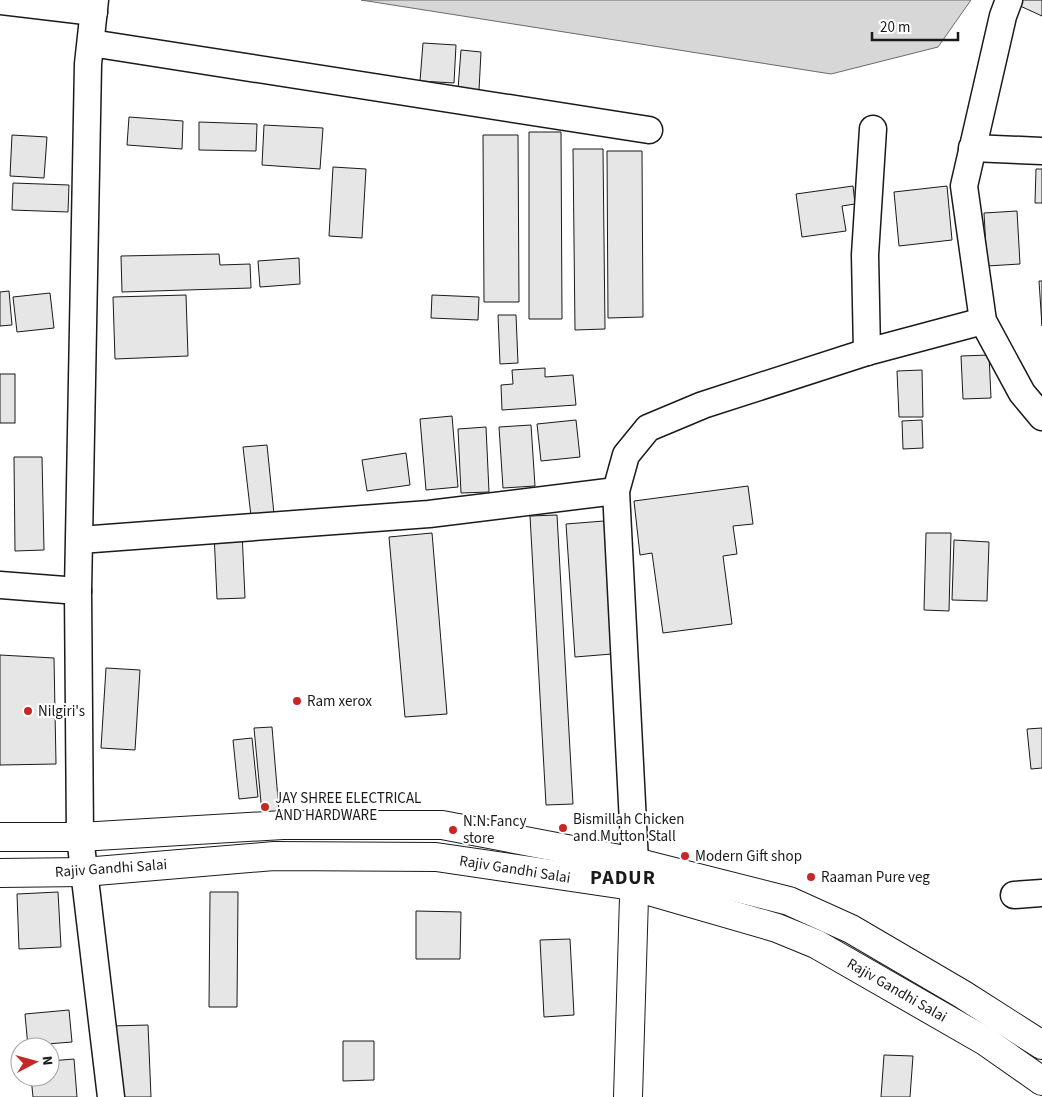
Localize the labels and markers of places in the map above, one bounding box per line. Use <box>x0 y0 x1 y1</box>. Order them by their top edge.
place label: Ram xerox <box>307 691 372 712</box>
marker: Ram xerox <box>291 695 303 707</box>
place label: Nilgiri's <box>38 701 85 722</box>
marker: Nilgiri's <box>22 705 34 717</box>
place label: JAY SHREE ELECTRICAL AND HARDWARE <box>275 788 421 826</box>
marker: JAY SHREE ELECTRICAL AND HARDWARE <box>259 801 271 813</box>
place label: Bismillah Chicken and Mutton Stall <box>573 809 684 847</box>
place label: N.N.Fancy store <box>463 811 527 849</box>
marker: Bismillah Chicken and Mutton Stall <box>557 822 569 834</box>
marker: N.N.Fancy store <box>447 824 459 836</box>
place label: Modern Gift shop <box>695 846 802 867</box>
marker: Modern Gift shop <box>679 850 691 862</box>
place label: Raaman Pure veg <box>821 867 930 888</box>
marker: Raaman Pure veg <box>805 871 817 883</box>

